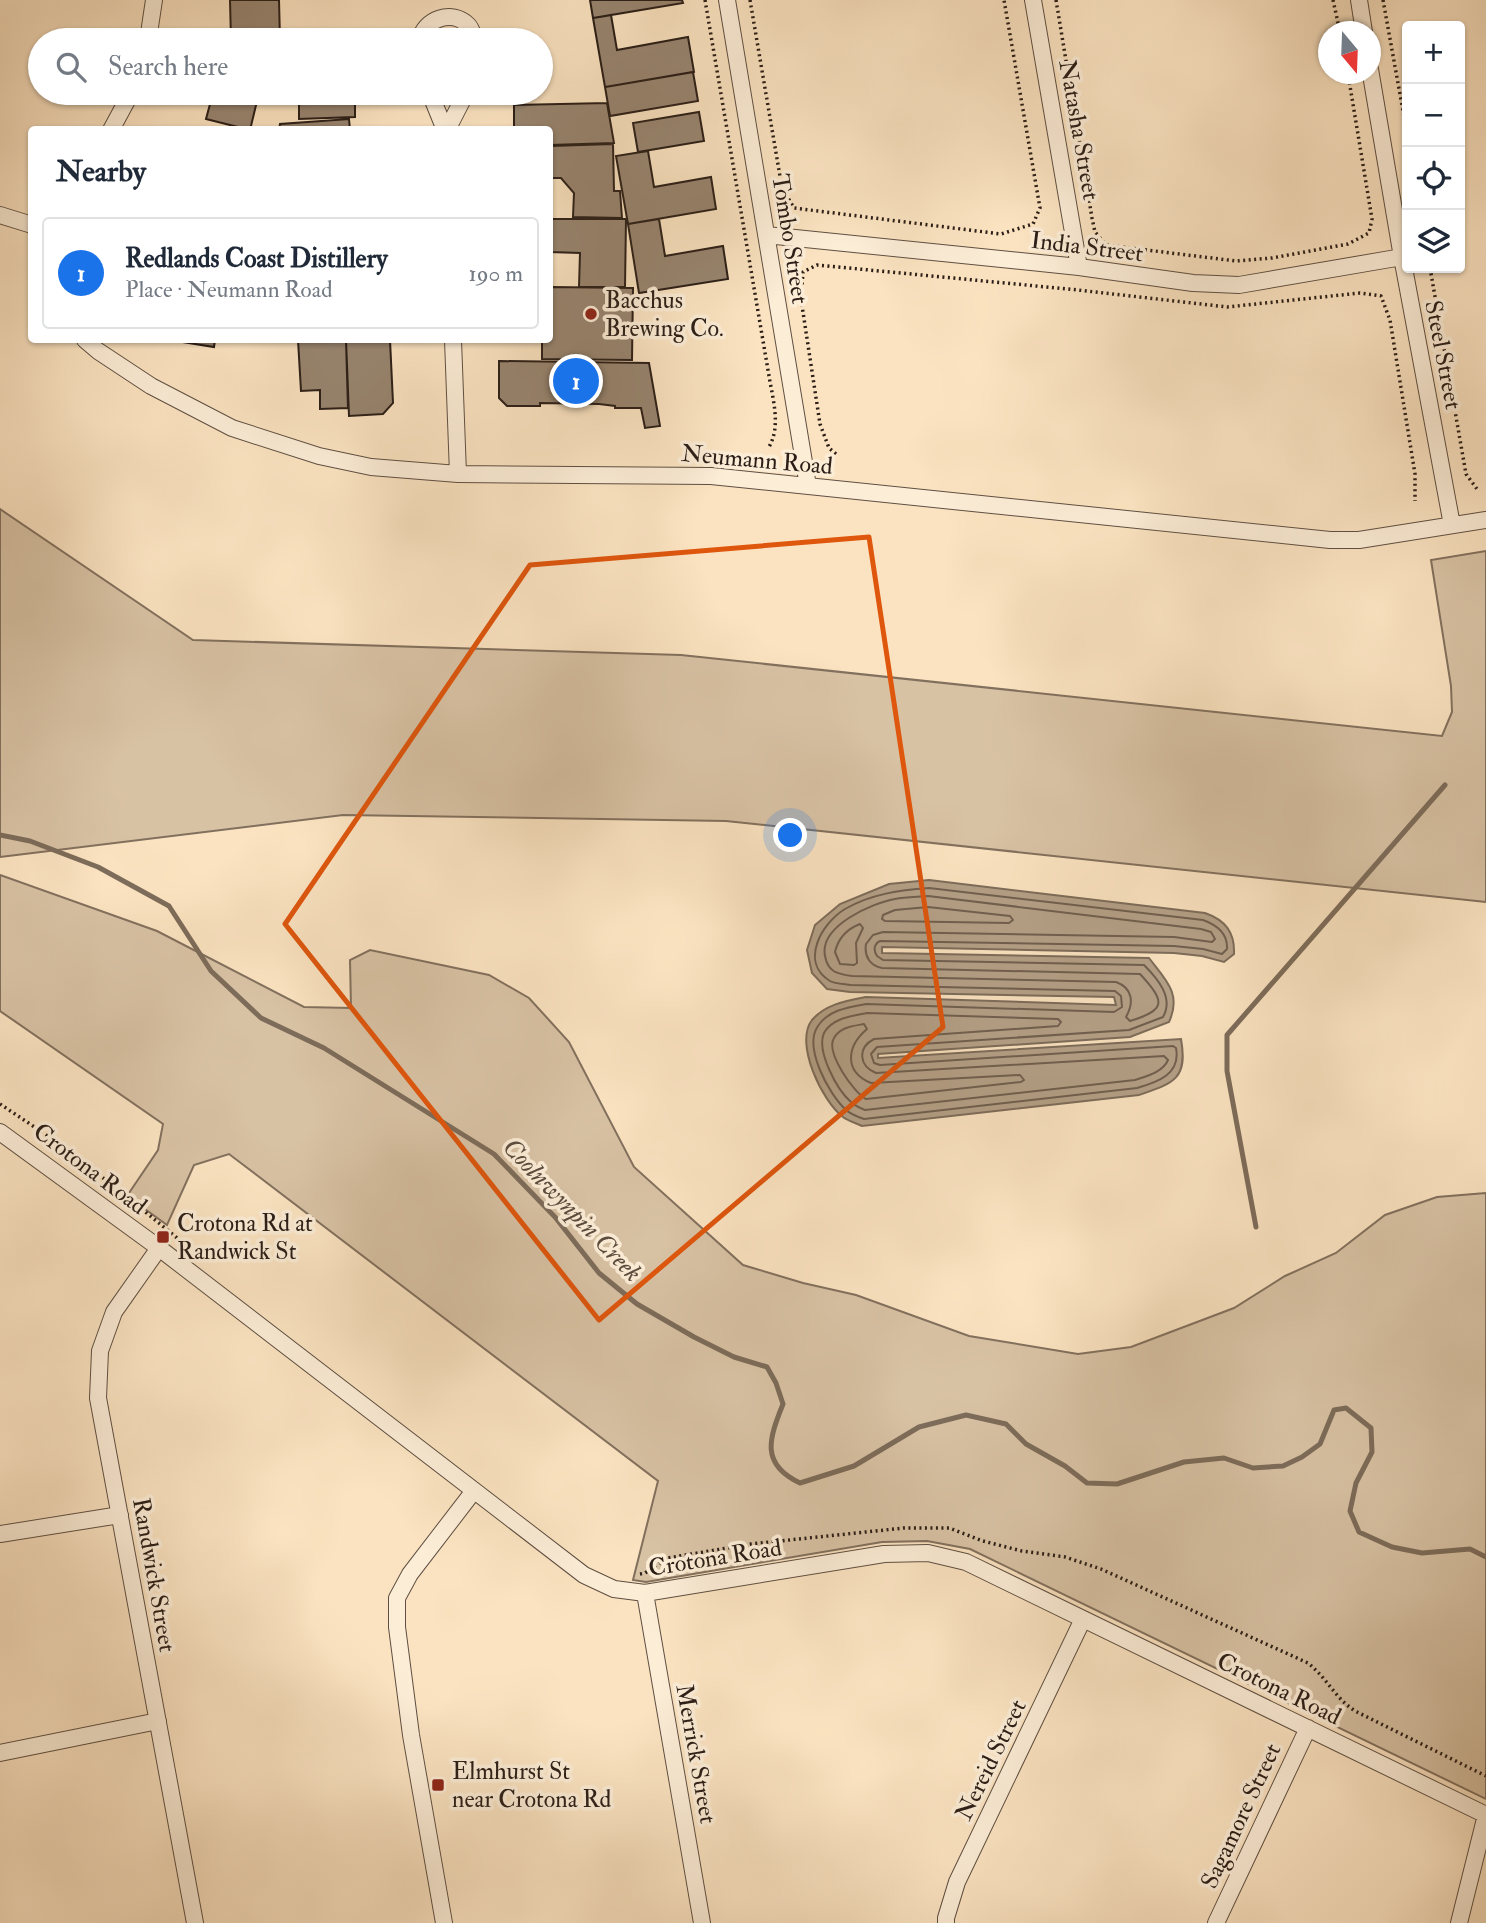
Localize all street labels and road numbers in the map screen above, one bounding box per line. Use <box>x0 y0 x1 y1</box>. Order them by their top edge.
street label: Natasha Street <box>1051 57 1107 203</box>
street label: Tombo Street <box>764 172 816 306</box>
street label: India Street <box>1029 225 1145 269</box>
street label: Steel Street <box>1417 298 1469 412</box>
street label: Neumann Road <box>680 438 834 482</box>
street label: Crotona Road <box>27 1116 153 1222</box>
street label: Randwick Street <box>125 1495 183 1655</box>
street label: Crotona Road <box>646 1532 784 1584</box>
street label: Crotona Road <box>1212 1646 1346 1732</box>
street label: Merrick Street <box>668 1682 724 1826</box>
street label: Nereid Street <box>948 1694 1034 1826</box>
street label: Sagamore Street <box>1194 1738 1288 1894</box>

